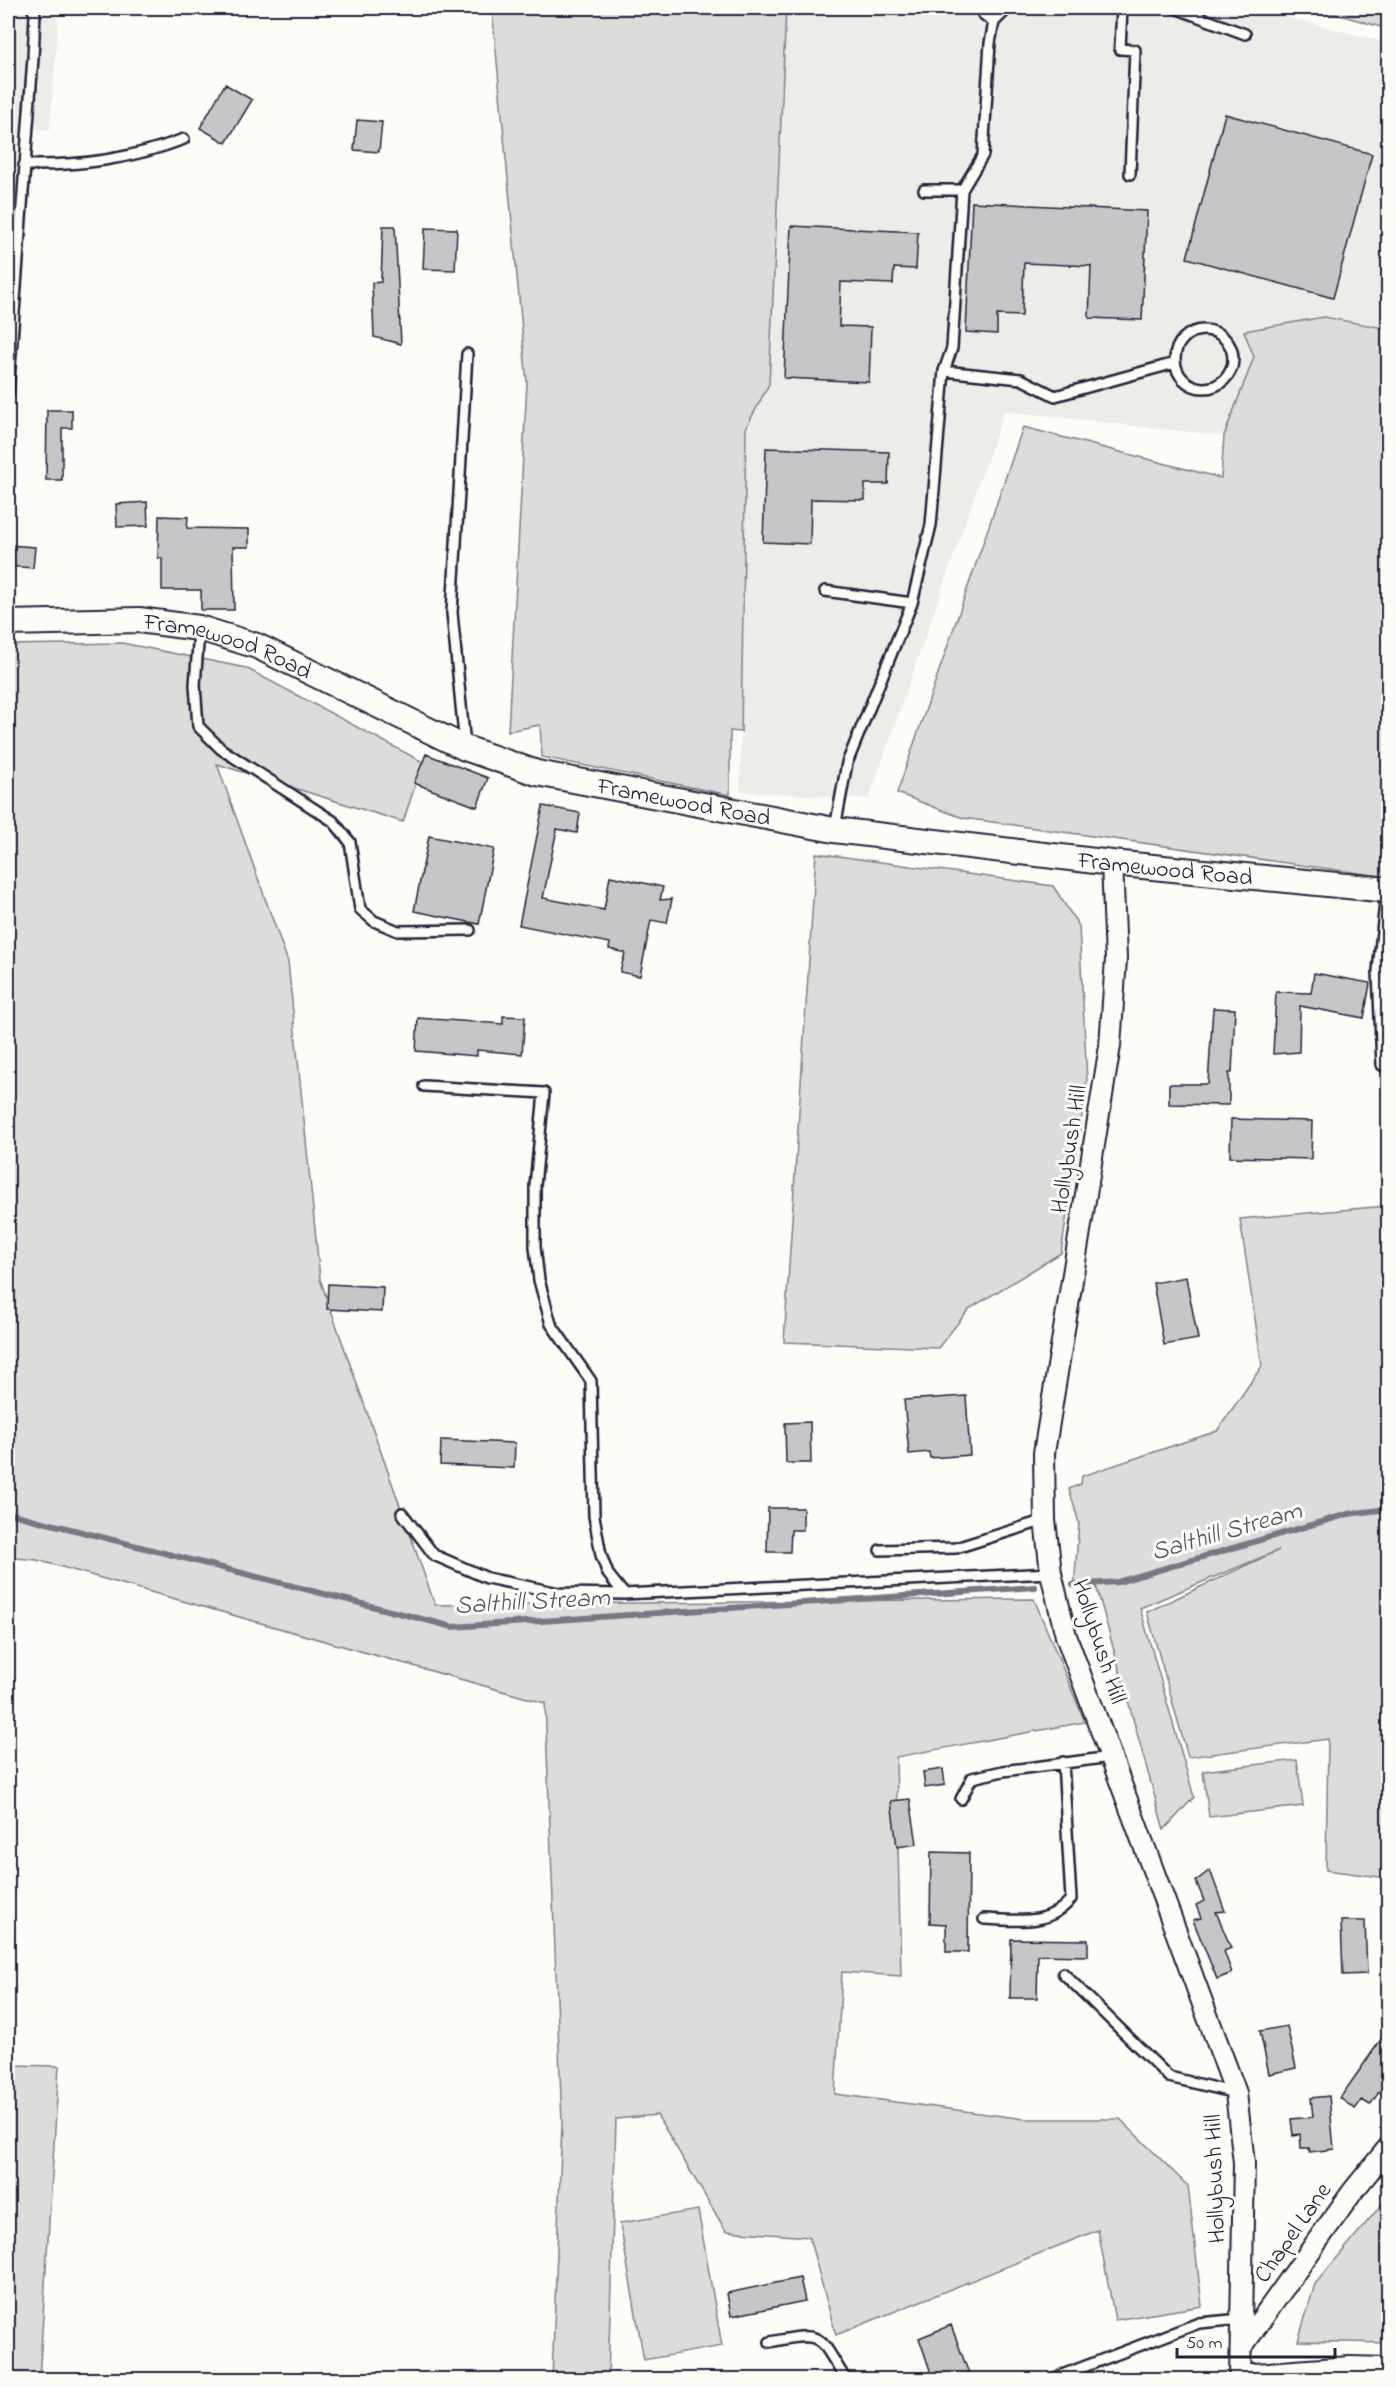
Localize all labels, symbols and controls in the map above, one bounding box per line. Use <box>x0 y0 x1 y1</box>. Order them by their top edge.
street label: Framewood Road <box>140 606 318 690</box>
street label: Framewood Road <box>593 770 774 838</box>
street label: Framewood Road <box>1075 844 1255 897</box>
street label: Hollybush Hill <box>1043 1083 1099 1216</box>
water label: Salthill Stream <box>1147 1493 1308 1573</box>
street label: Hollybush Hill <box>1060 1575 1134 1709</box>
water label: Salthill Stream <box>454 1580 612 1626</box>
street label: Hollybush Hill <box>1197 2114 1237 2244</box>
street label: Chapel Lane <box>1246 2176 1342 2291</box>
scale bar <box>1177 2321 1334 2359</box>
text: 50 m <box>1186 2331 1223 2357</box>

